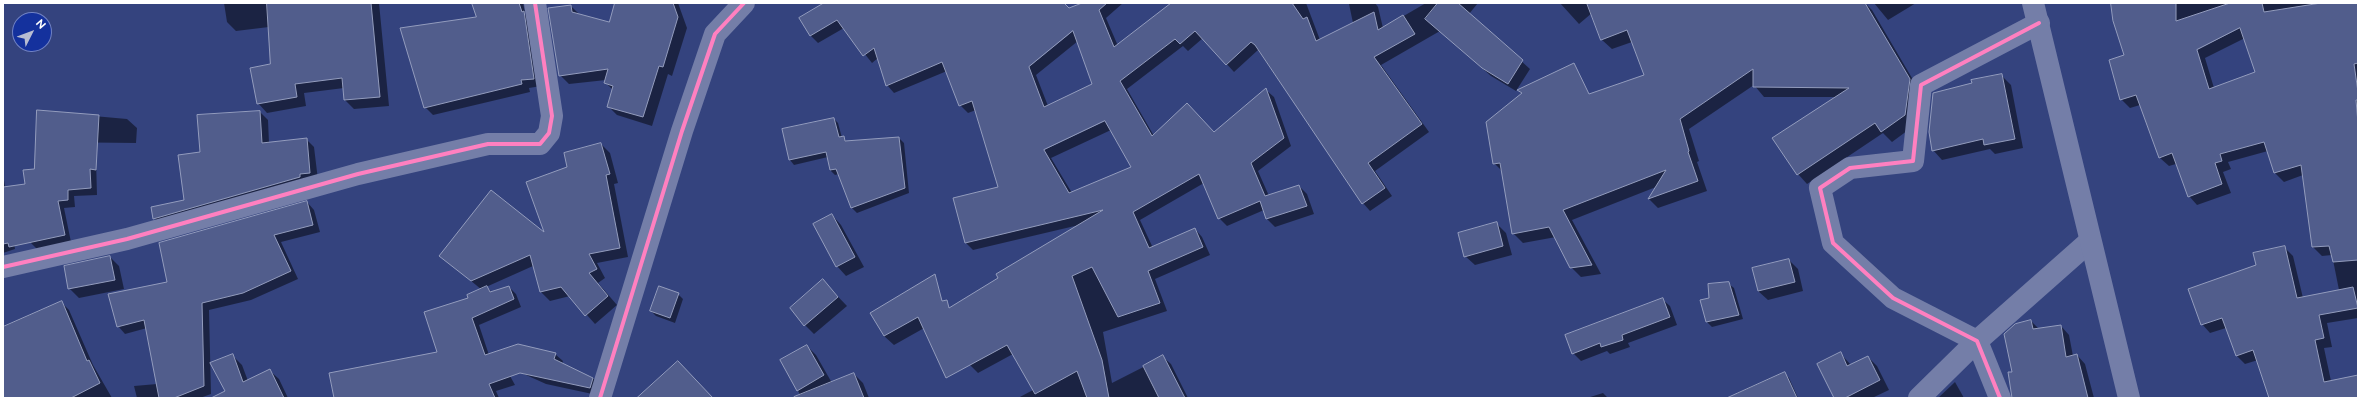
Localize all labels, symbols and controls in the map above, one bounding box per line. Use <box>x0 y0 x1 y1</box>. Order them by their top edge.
north arrow <box>12 12 52 52</box>
text: N <box>33 17 48 32</box>

